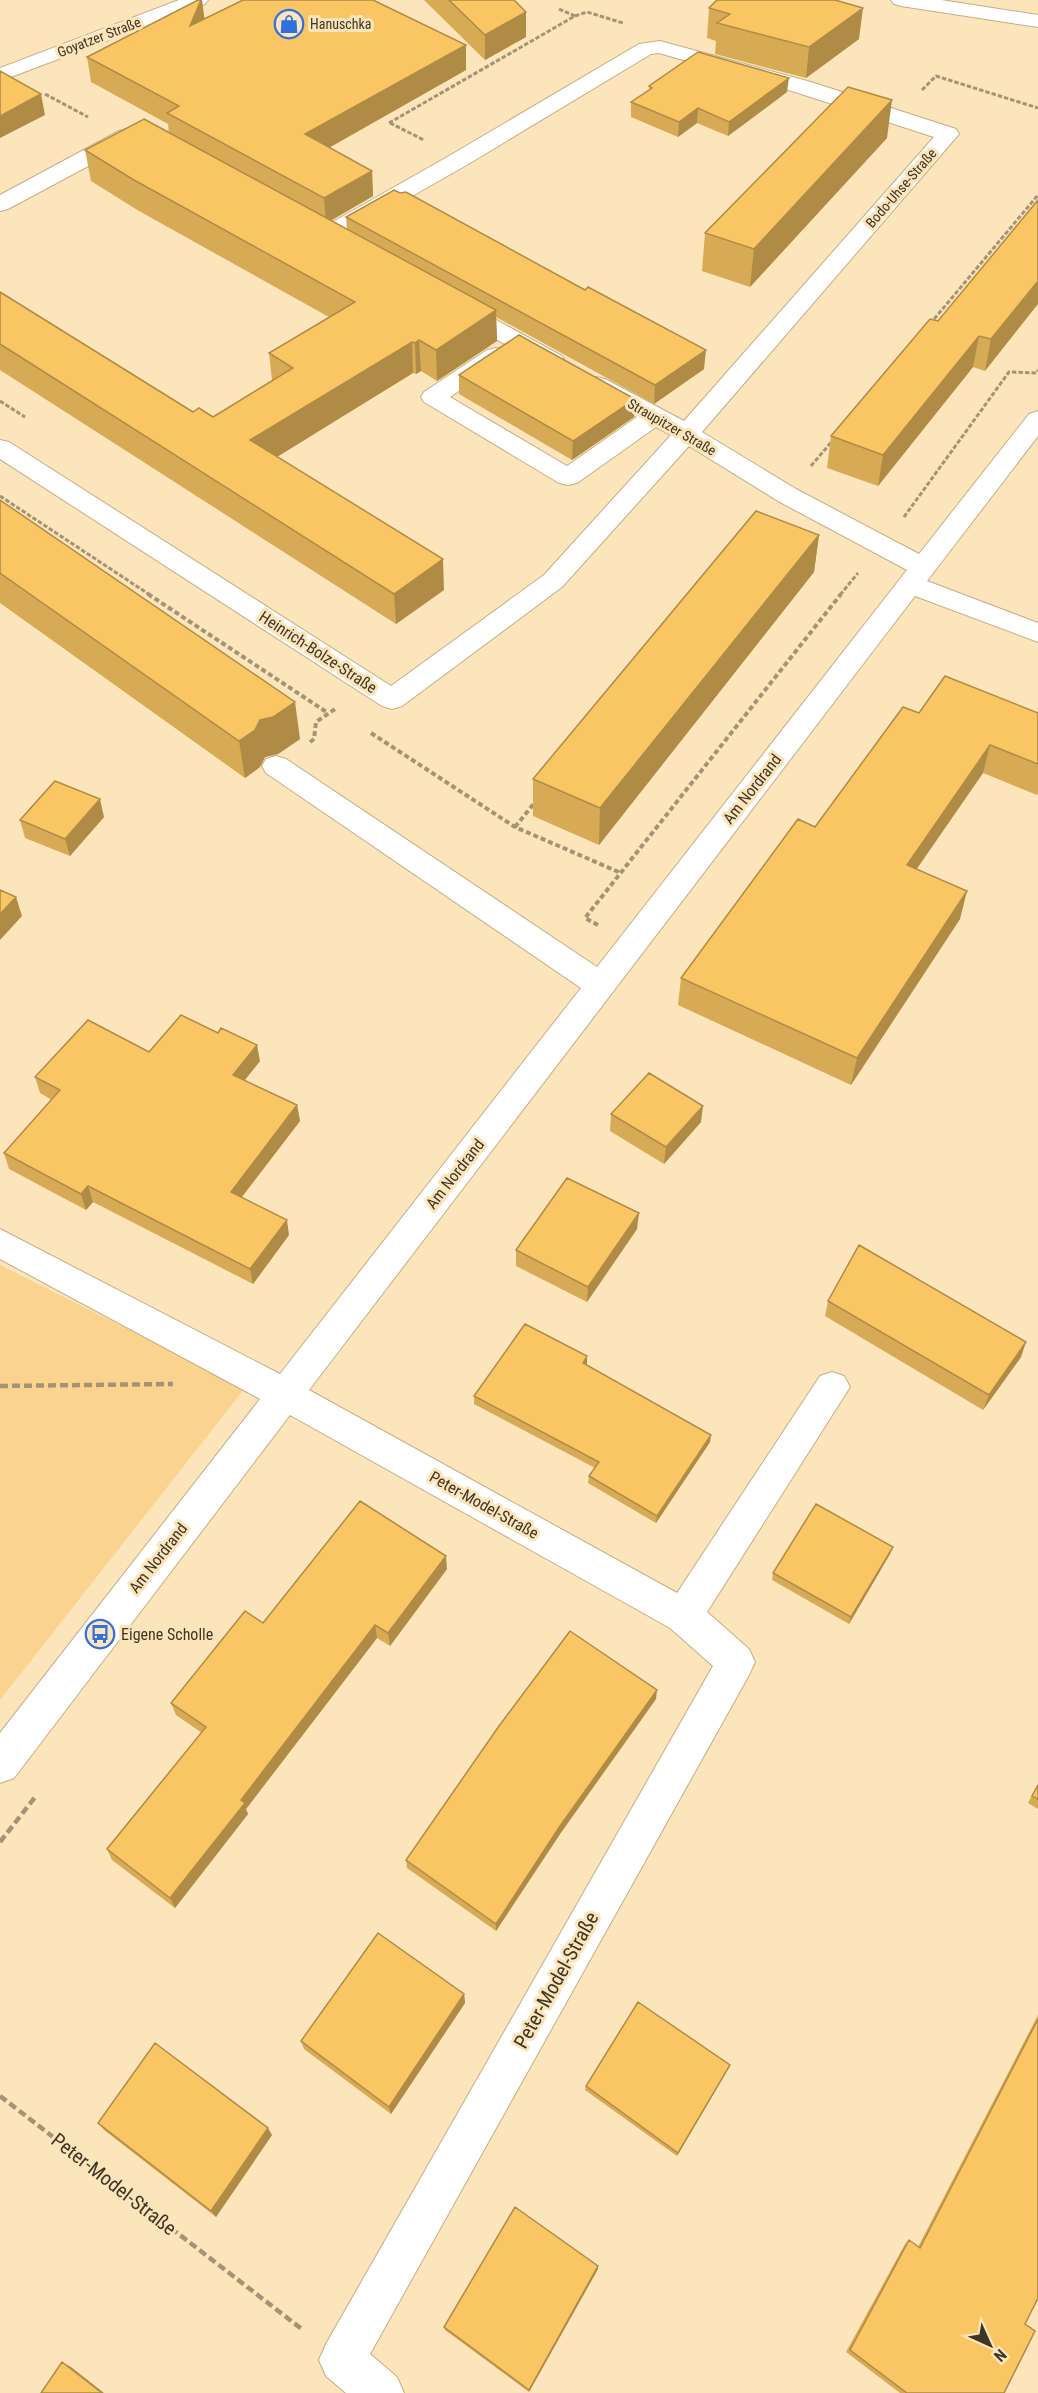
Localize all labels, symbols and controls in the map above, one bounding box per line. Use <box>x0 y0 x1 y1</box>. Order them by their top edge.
shop icon: Hanuschka <box>273 8 305 40</box>
street label: Goyatzer Straße <box>55 14 143 60</box>
place label: Hanuschka <box>310 16 372 32</box>
street label: Bodo-Uhse-Straße <box>862 145 940 231</box>
street label: Straupitzer Straße <box>625 395 719 459</box>
street label: Heinrich-Bolze-Straße <box>256 607 380 697</box>
street label: Am Nordrand <box>719 750 785 828</box>
street label: Am Nordrand <box>422 1135 488 1213</box>
street label: Peter-Model-Straße <box>426 1467 542 1543</box>
street label: Am Nordrand <box>125 1519 191 1597</box>
bus stop icon: Eigene Scholle <box>84 1618 116 1650</box>
place label: Eigene Scholle <box>121 1625 213 1644</box>
street label: Peter-Model-Straße <box>509 1908 603 2052</box>
street label: Peter-Model-Straße <box>47 2128 181 2240</box>
north arrow <box>960 2315 1020 2375</box>
text: N <box>990 2345 1010 2365</box>

